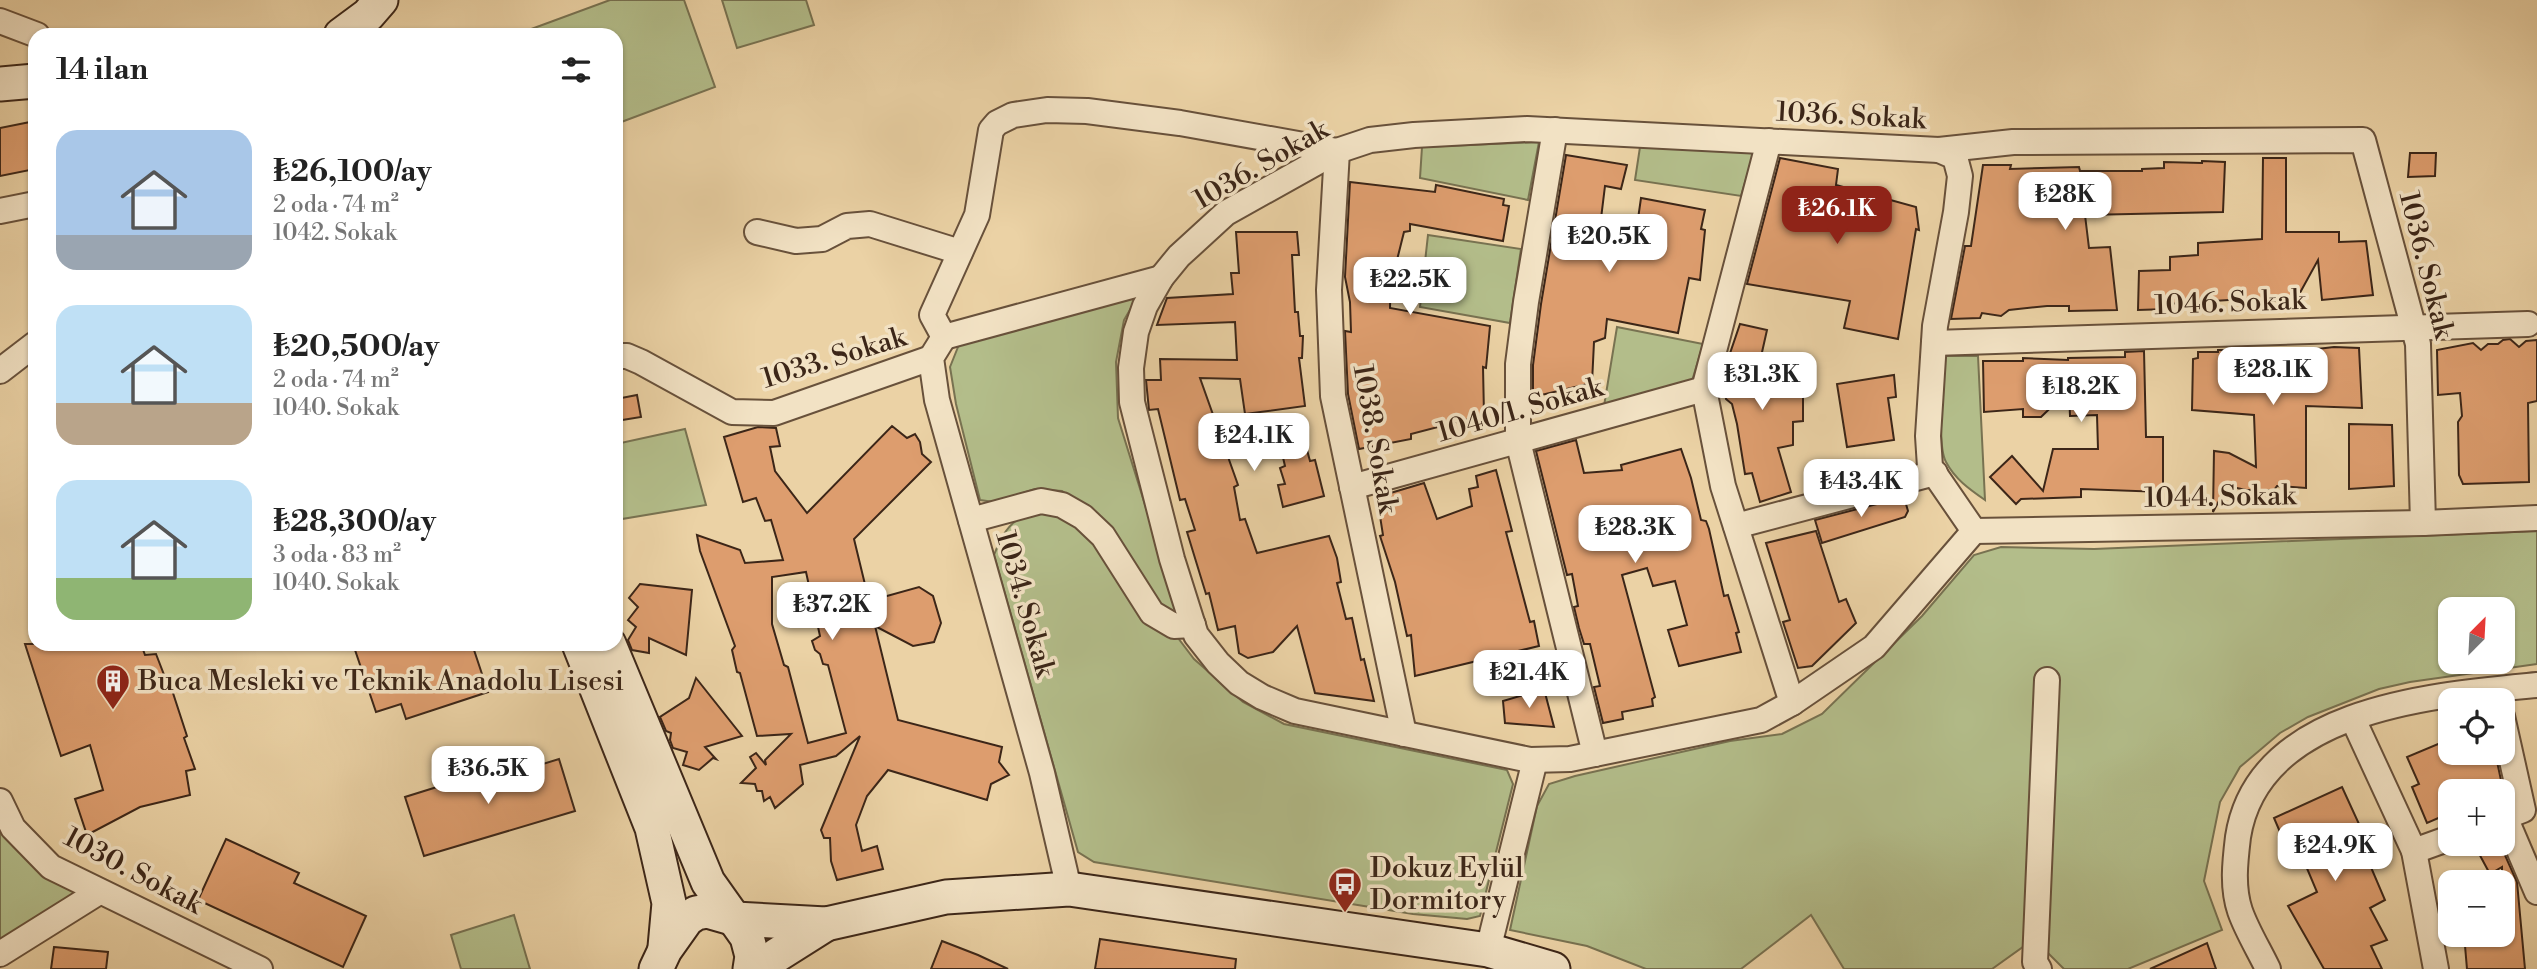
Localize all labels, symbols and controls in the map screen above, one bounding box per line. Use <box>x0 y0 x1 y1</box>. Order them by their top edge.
text: 14 ilan <box>56 51 148 89</box>
icon: filters <box>557 51 595 89</box>
street label: 1036. Sokak <box>1775 95 1928 137</box>
street label: 1036. Sokak <box>1187 112 1336 218</box>
text: ₺26,100/ay <box>273 153 432 191</box>
icon: home <box>112 158 196 242</box>
pin: ₺28K <box>2024 173 2106 232</box>
text: ₺28K <box>2035 181 2095 209</box>
pin: ₺26.1K <box>1780 187 1894 246</box>
street label: 1036. Sokak <box>2391 188 2462 344</box>
text: 2 oda · 74 m² <box>273 191 399 219</box>
text: ₺26.1K <box>1798 195 1876 223</box>
pin: ₺20.5K <box>1552 215 1666 274</box>
text: 1042. Sokak <box>273 219 397 247</box>
text: ₺20.5K <box>1567 223 1651 251</box>
pin: ₺22.5K <box>1353 258 1467 317</box>
text: ₺22.5K <box>1369 266 1451 294</box>
street label: 1046. Sokak <box>2154 283 2308 323</box>
street label: 1033. Sokak <box>758 319 912 396</box>
text: ₺20,500/ay <box>273 328 439 366</box>
icon: home <box>112 333 196 417</box>
pin: ₺28.1K <box>2216 348 2330 407</box>
pin: ₺31.3K <box>1705 352 1819 412</box>
text: ₺28.1K <box>2234 356 2312 384</box>
text: ₺31.3K <box>1724 361 1800 389</box>
street label: 1038. Sokak <box>1345 362 1406 518</box>
pin: ₺18.2K <box>2024 364 2138 424</box>
text: 2 oda · 74 m² <box>273 366 399 394</box>
street label: 1040/1. Sokak <box>1433 369 1608 450</box>
text: ₺18.2K <box>2042 373 2120 401</box>
text: 1040. Sokak <box>273 394 399 422</box>
pin: ₺24.1K <box>1197 414 1311 473</box>
text: ₺24.1K <box>1214 422 1294 450</box>
pin: ₺43.4K <box>1804 460 1918 519</box>
text: ₺43.4K <box>1820 468 1902 496</box>
street label: 1044. Sokak <box>2144 478 2298 516</box>
text: ₺28,300/ay <box>273 503 436 541</box>
pin: ₺28.3K <box>1578 505 1692 565</box>
icon: home <box>112 508 196 592</box>
text: ₺28.3K <box>1594 514 1676 542</box>
street label: 1034. Sokak <box>987 527 1063 682</box>
text: 3 oda · 83 m² <box>273 541 401 569</box>
text: 1040. Sokak <box>273 569 399 597</box>
pin: ₺37.2K <box>775 582 889 642</box>
text: ₺37.2K <box>793 591 871 619</box>
north arrow <box>2438 597 2515 674</box>
map controls <box>2438 597 2515 947</box>
pin: ₺21.4K <box>1472 650 1586 710</box>
text: ₺21.4K <box>1489 659 1569 687</box>
building icon: Buca Mesleki ve Teknik Anadolu Lisesi <box>94 662 132 711</box>
place label: Buca Mesleki ve Teknik Anadolu Lisesi <box>137 664 624 699</box>
button: locate <box>2438 688 2515 765</box>
pin: ₺36.5K <box>431 746 545 806</box>
text: ₺36.5K <box>448 755 528 783</box>
button: + <box>2438 779 2515 856</box>
street label: 1030. Sokak <box>58 820 210 923</box>
pin: ₺24.9K <box>2278 824 2392 883</box>
text: ₺24.9K <box>2294 832 2376 860</box>
place label: Dokuz Eylül Dormitory <box>1370 851 1524 918</box>
bus stop icon: Dokuz Eylül Dormitory <box>1326 865 1364 914</box>
button: − <box>2438 870 2515 947</box>

